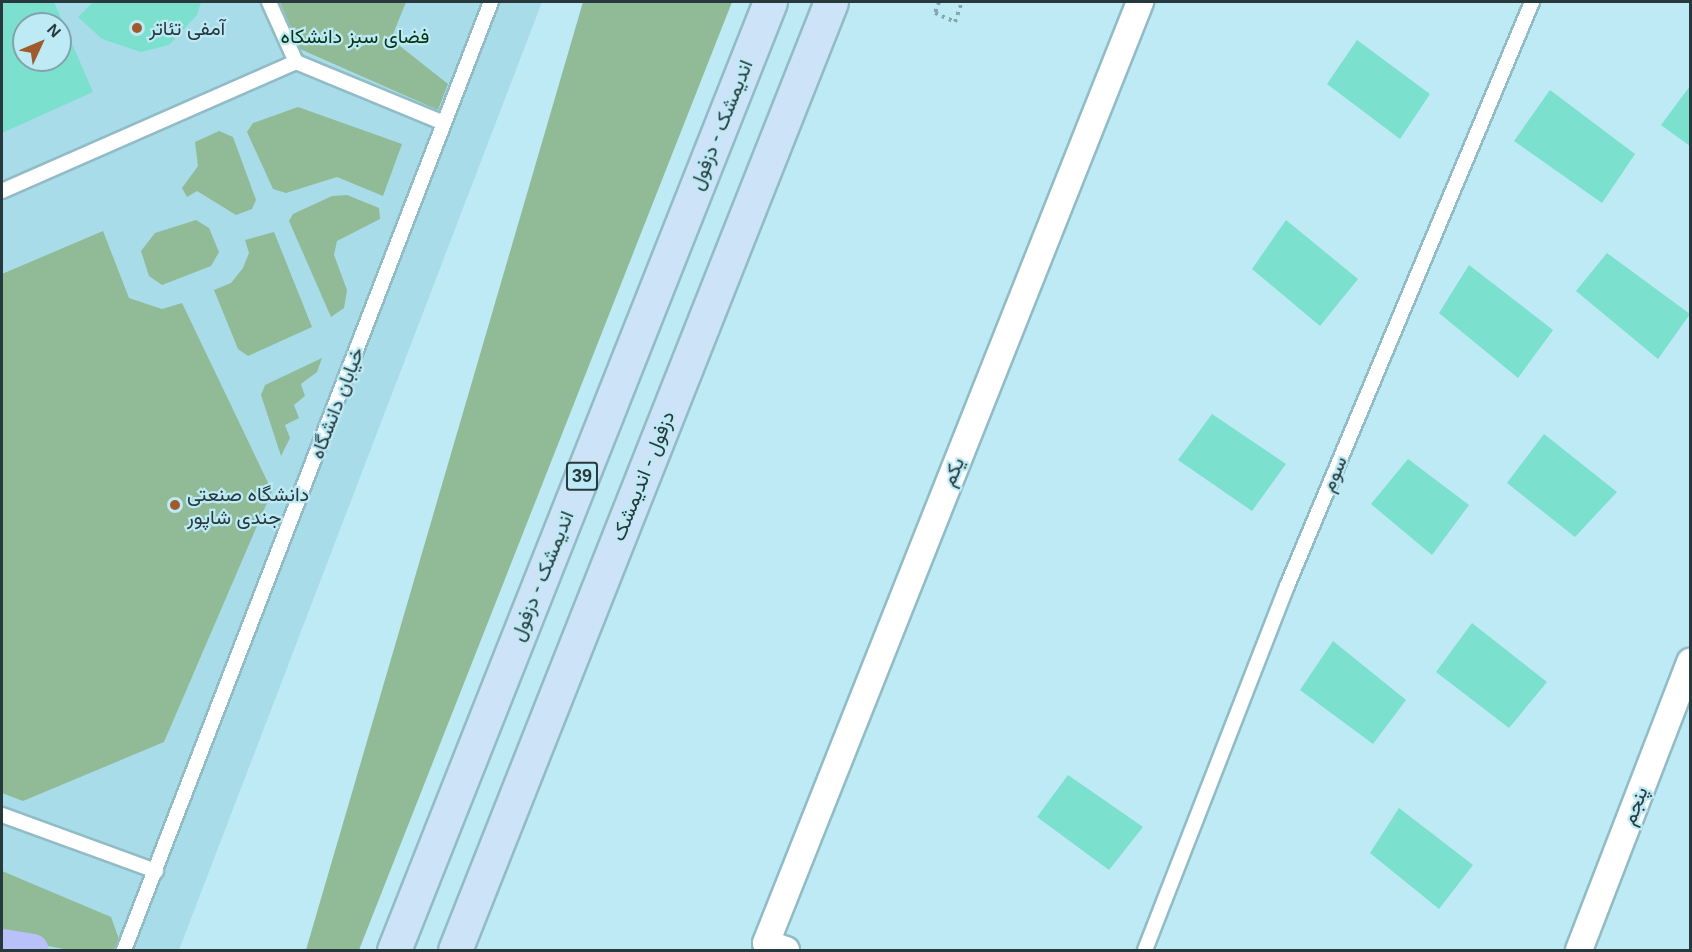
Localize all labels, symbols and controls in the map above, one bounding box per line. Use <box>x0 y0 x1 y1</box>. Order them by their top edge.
north arrow <box>12 12 72 72</box>
place label: آمفی تئاتر <box>149 16 225 40</box>
text: N <box>44 20 64 41</box>
marker: آمفی تئاتر <box>130 21 144 35</box>
park label: فضای سبز دانشکاه <box>281 24 429 48</box>
street label: اندیمشک - دزفول <box>684 57 758 193</box>
street label: خیابان دانشگاه <box>305 344 369 462</box>
street label: دزفول - اندیمشک <box>606 408 680 544</box>
street label: سوم <box>1316 452 1352 496</box>
street label: یکم <box>936 454 970 490</box>
road number: 39 <box>566 461 598 491</box>
place label: دانشگاه صنعتی جندی شاپور <box>187 482 309 529</box>
marker: دانشگاه صنعتی جندی شاپور <box>168 498 182 512</box>
street label: اندیمشک - دزفول <box>505 508 579 644</box>
street label: پنجم <box>1617 783 1653 829</box>

